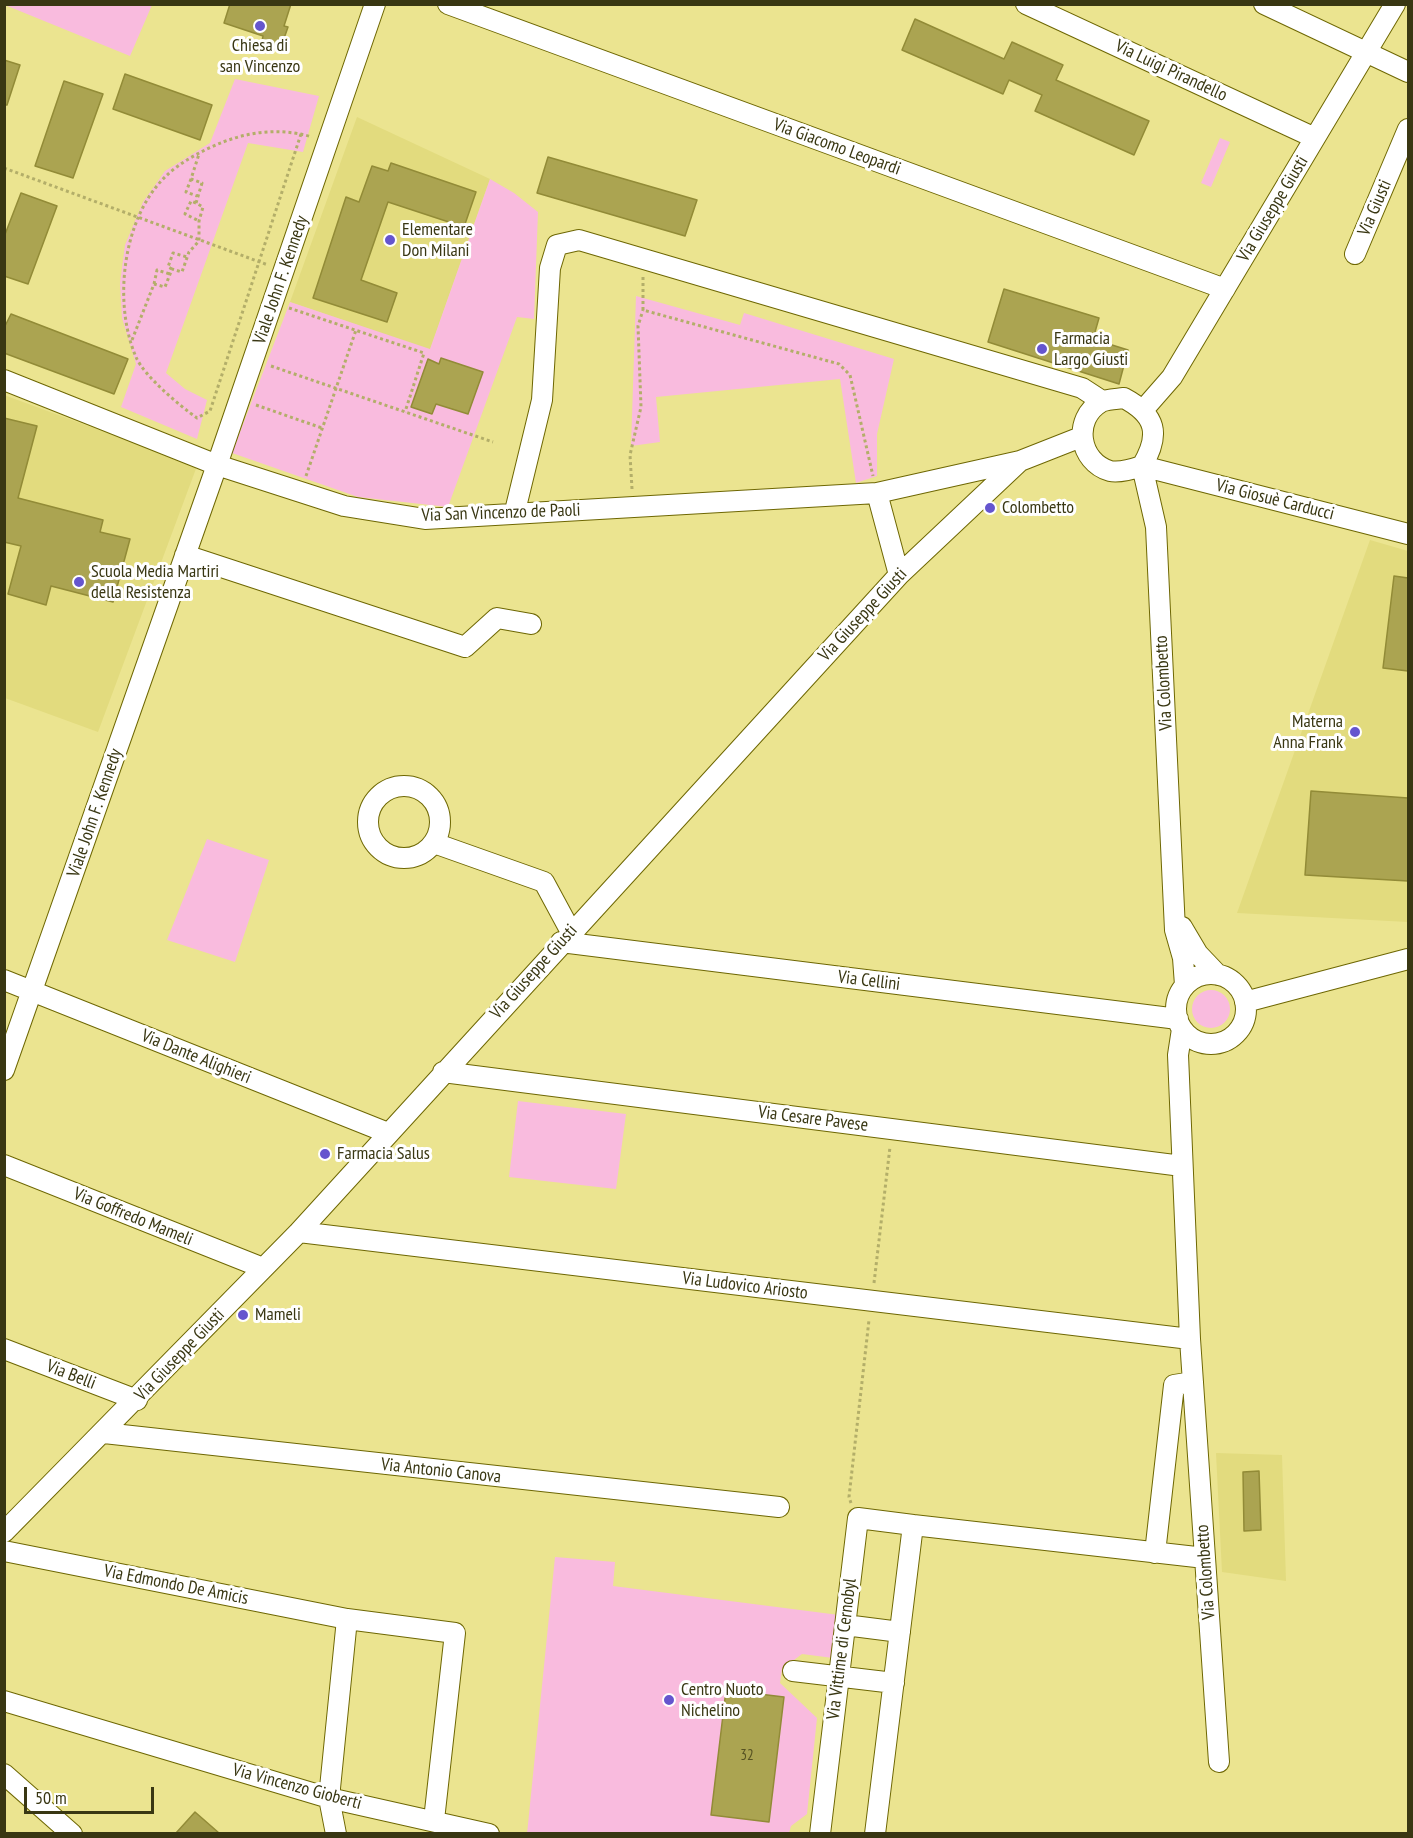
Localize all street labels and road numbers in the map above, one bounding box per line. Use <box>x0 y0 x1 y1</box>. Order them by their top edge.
street label: Via Luigi Pirandello <box>1112 36 1230 106</box>
street label: Via Giacomo Leopardi <box>770 114 904 180</box>
street label: Via Giuseppe Giusti <box>1233 152 1313 266</box>
street label: Via Giusti <box>1354 177 1396 239</box>
street label: Viale John F. Kennedy <box>249 213 313 347</box>
street label: Via Giosuè Carducci <box>1214 475 1336 525</box>
street label: Via San Vincenzo de Paoli <box>421 499 581 527</box>
street label: Via Giuseppe Giusti <box>814 564 912 666</box>
street label: Via Colombetto <box>1151 635 1177 731</box>
street label: Viale John F. Kennedy <box>63 746 127 880</box>
street label: Via Giuseppe Giusti <box>486 920 582 1024</box>
street label: Via Cellini <box>837 966 901 996</box>
street label: Via Dante Alighieri <box>138 1025 254 1089</box>
street label: Via Cesare Pavese <box>757 1102 869 1136</box>
street label: Via Goffredo Mameli <box>70 1183 196 1251</box>
street label: Via Ludovico Ariosto <box>681 1268 809 1304</box>
street label: Via Giuseppe Giusti <box>131 1304 229 1406</box>
street label: Via Belli <box>43 1356 99 1394</box>
street label: Via Antonio Canova <box>380 1454 502 1488</box>
street label: Via Colombetto <box>1192 1524 1220 1620</box>
street label: Via Edmondo De Amicis <box>102 1560 250 1610</box>
street label: Via Vittime di Cernobyl <box>823 1577 861 1721</box>
street label: Via Vincenzo Gioberti <box>230 1759 364 1815</box>

